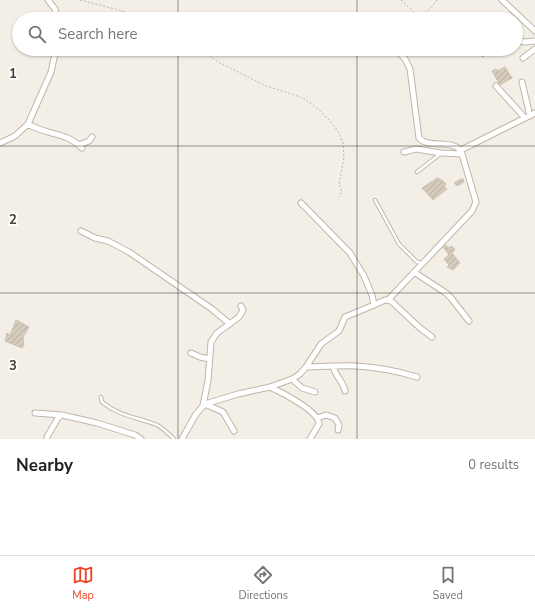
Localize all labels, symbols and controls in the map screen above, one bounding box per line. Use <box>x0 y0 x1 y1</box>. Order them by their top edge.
search box <box>12 12 523 56</box>
icon: search <box>26 23 48 45</box>
text: Search here <box>58 24 138 44</box>
text: 1 <box>9 65 17 83</box>
text: 2 <box>9 211 17 229</box>
text: 3 <box>9 357 17 375</box>
text: Nearby <box>16 454 73 477</box>
text: 0 results <box>468 456 519 474</box>
tab: Map <box>72 564 94 603</box>
tab: Directions <box>238 564 288 603</box>
tab: Saved <box>432 564 463 603</box>

